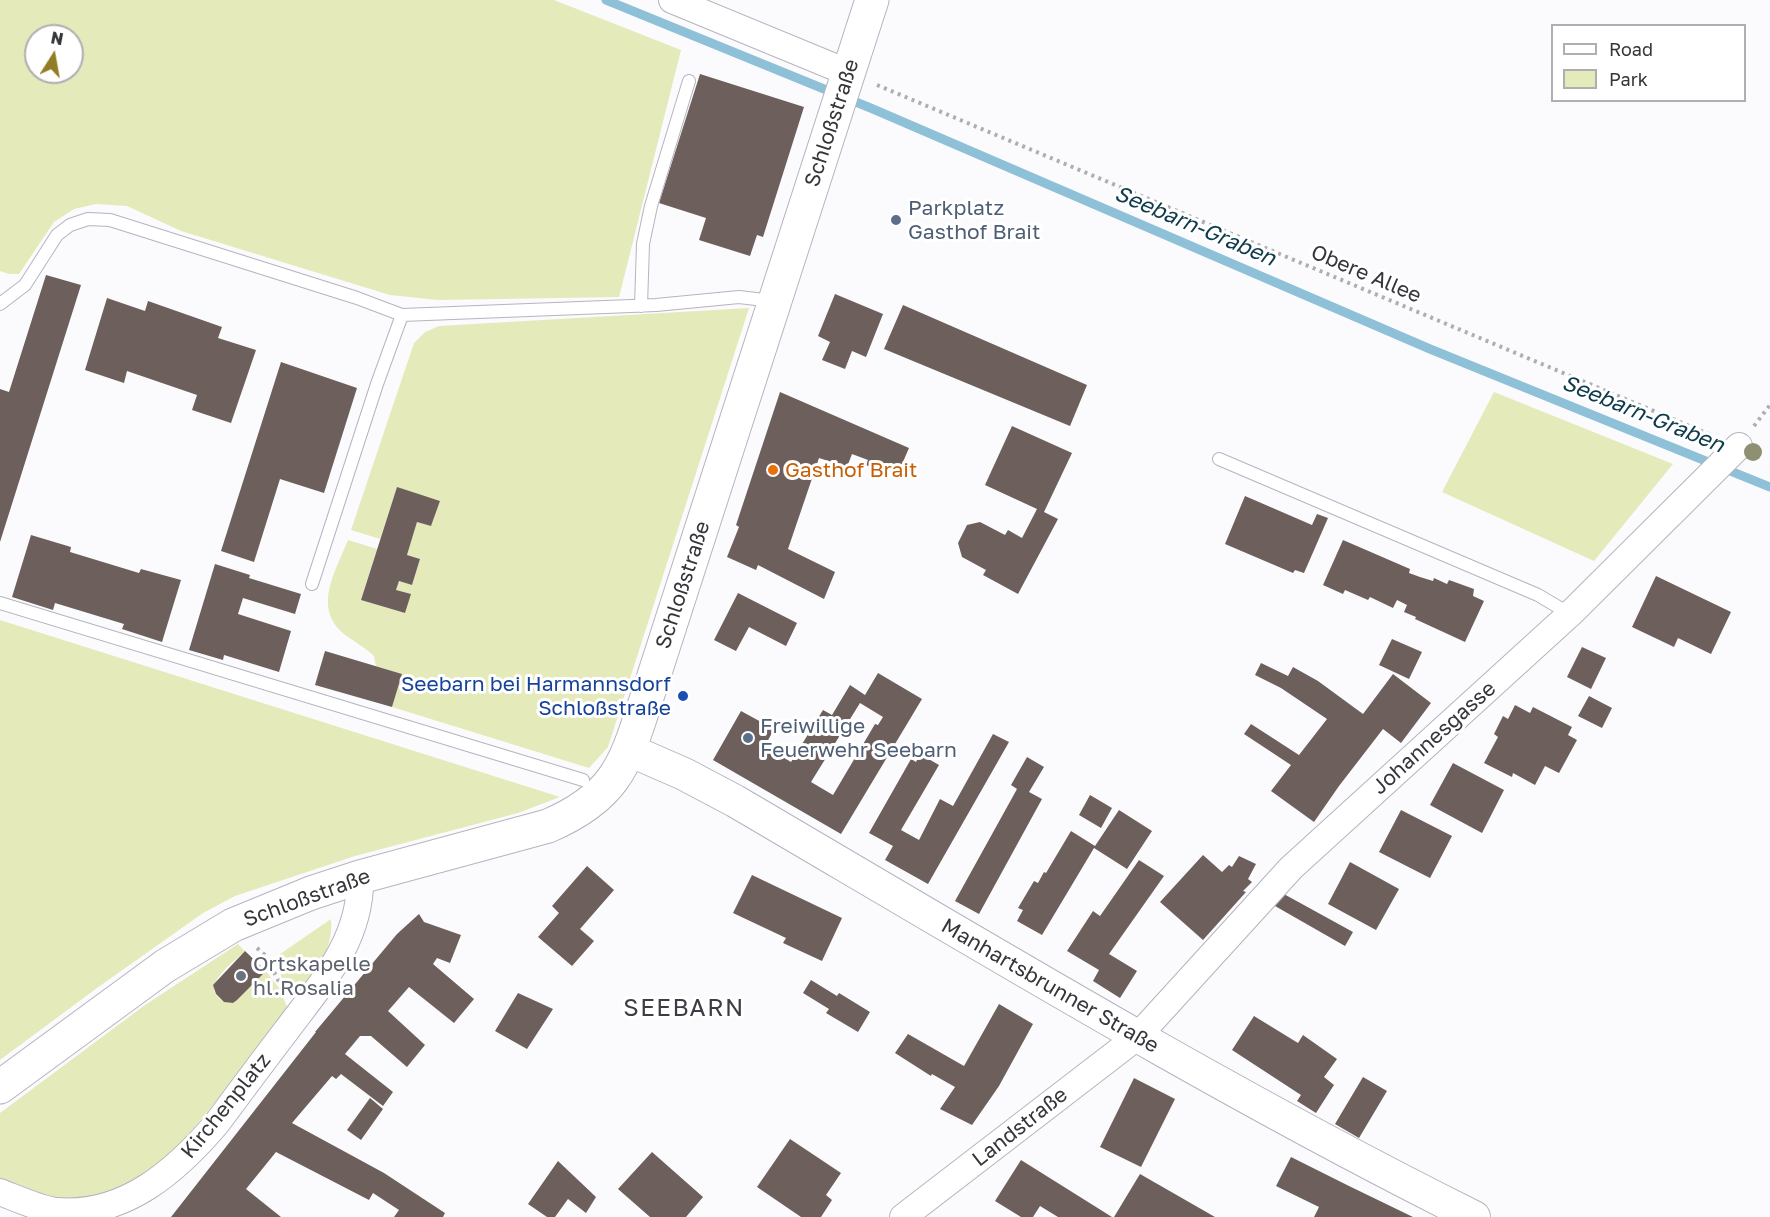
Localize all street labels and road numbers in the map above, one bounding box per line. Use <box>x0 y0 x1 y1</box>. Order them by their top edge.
street label: Schloßstraße <box>799 56 865 190</box>
street label: Obere Allee <box>1307 239 1425 309</box>
street label: Schloßstraße <box>650 518 716 652</box>
street label: Johannesgasse <box>1367 676 1501 800</box>
street label: Schloßstraße <box>240 863 374 933</box>
street label: Manhartsbrunner Straße <box>937 913 1163 1059</box>
street label: Kirchenplatz <box>176 1048 276 1164</box>
street label: Landstraße <box>967 1082 1073 1172</box>

